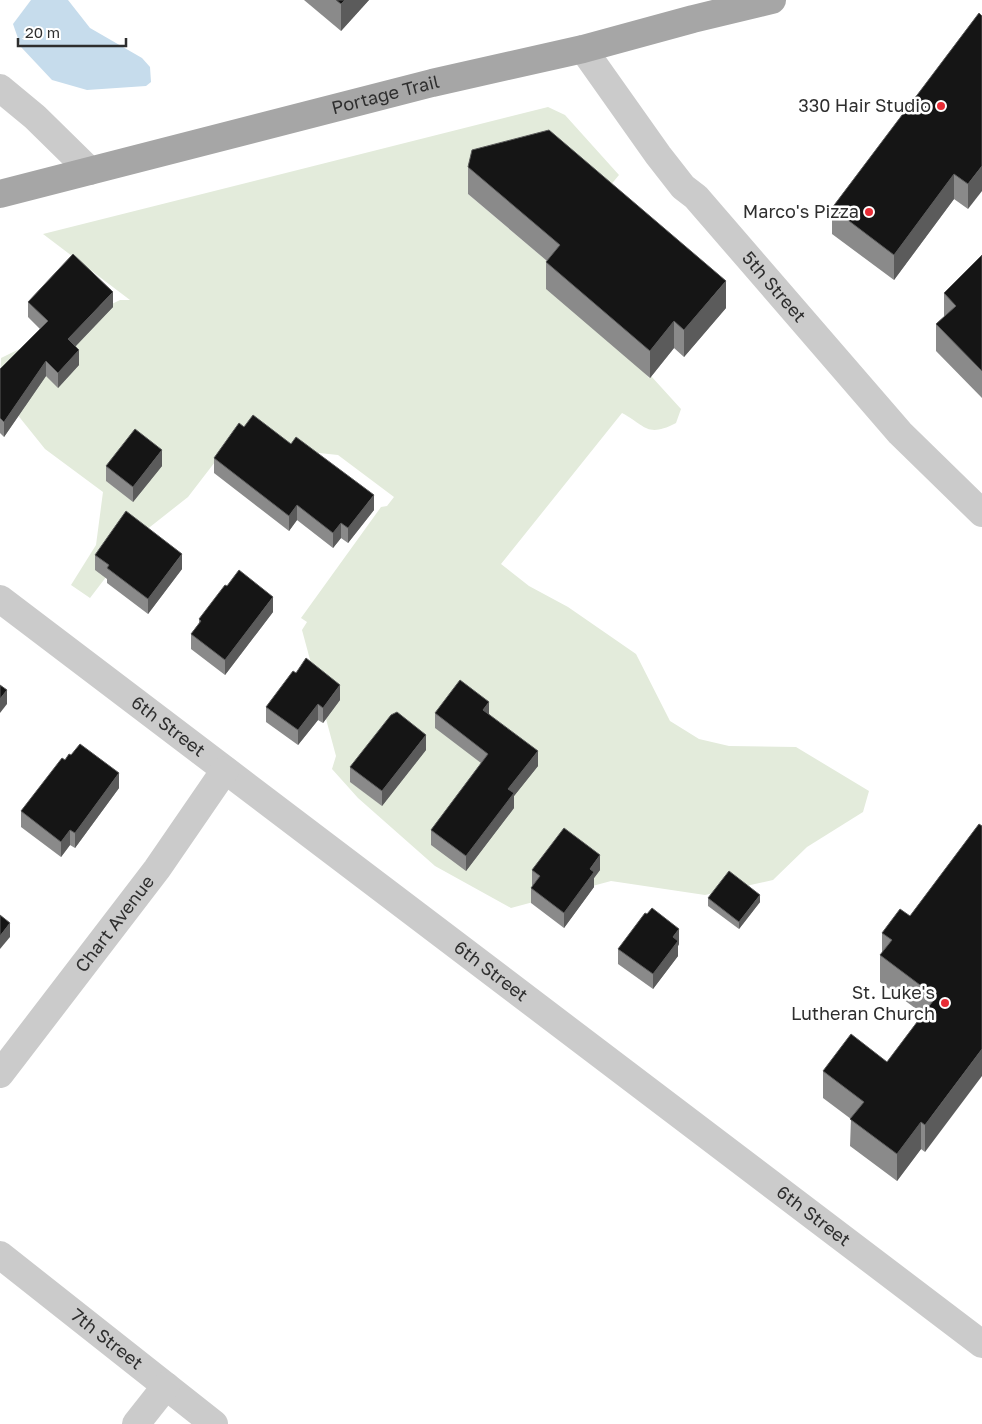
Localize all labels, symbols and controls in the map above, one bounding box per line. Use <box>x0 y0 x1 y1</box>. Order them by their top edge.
scale bar <box>18 15 125 47</box>
text: 20 m <box>25 23 60 41</box>
street label: Portage Trail <box>329 70 441 118</box>
place label: 330 Hair Studio <box>798 94 931 116</box>
marker: 330 Hair Studio <box>935 100 947 112</box>
place label: Marco's Pizza <box>743 200 859 222</box>
marker: Marco's Pizza <box>863 206 875 218</box>
street label: 5th Street <box>738 247 811 326</box>
street label: 6th Street <box>127 691 210 761</box>
street label: Chart Avenue <box>70 871 158 976</box>
street label: 6th Street <box>450 935 533 1006</box>
place label: St. Luke's Lutheran Church <box>791 981 935 1024</box>
marker: St. Luke's Lutheran Church <box>939 997 951 1009</box>
street label: 6th Street <box>773 1180 855 1250</box>
street label: 7th Street <box>67 1303 148 1374</box>

